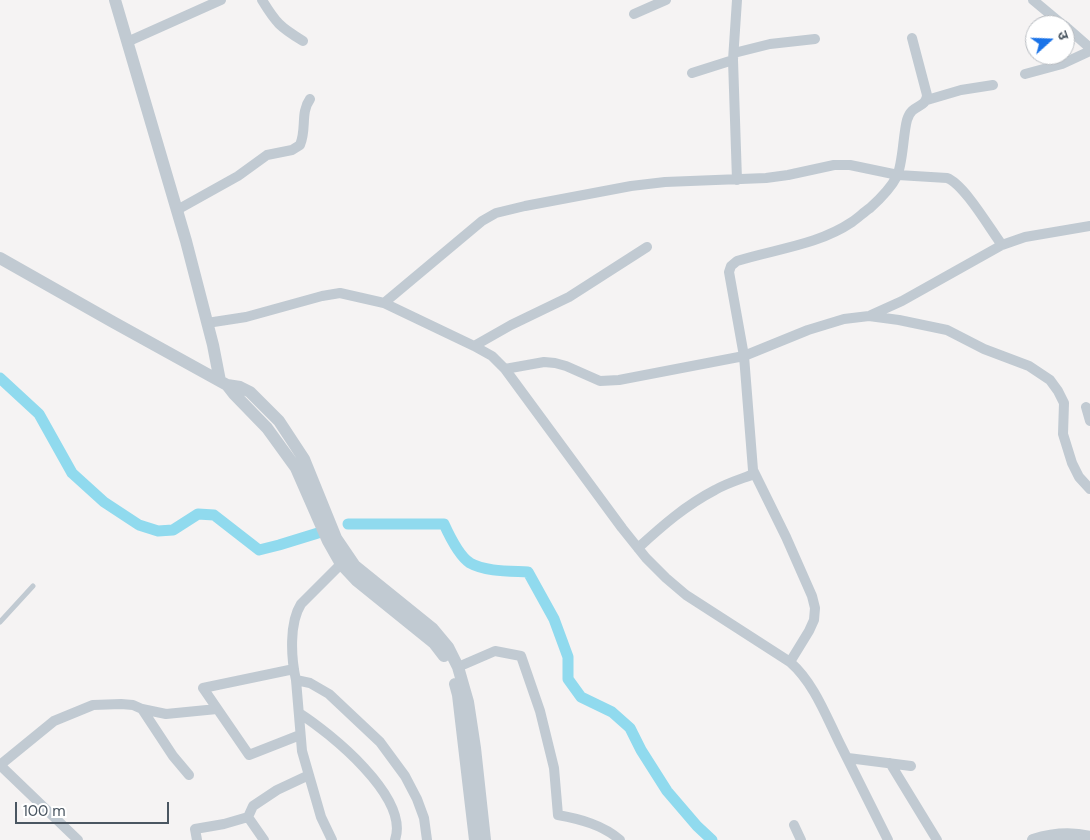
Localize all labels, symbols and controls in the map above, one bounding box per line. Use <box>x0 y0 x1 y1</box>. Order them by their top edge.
north arrow <box>1025 15 1075 65</box>
text: उ <box>1053 28 1073 42</box>
scale bar <box>18 792 171 824</box>
text: 100 m <box>23 801 66 821</box>

